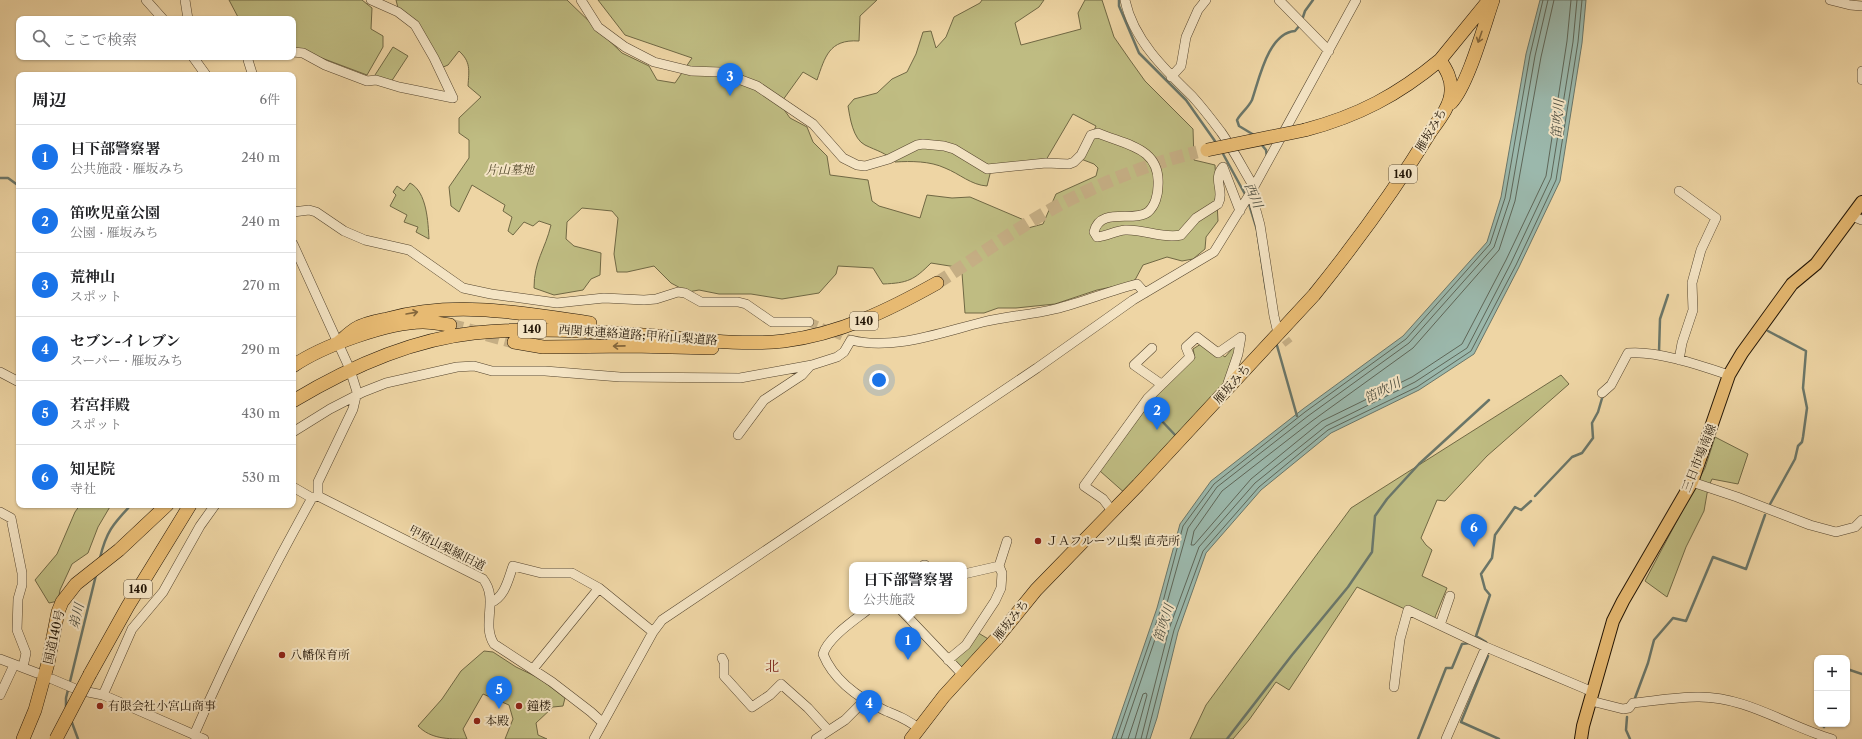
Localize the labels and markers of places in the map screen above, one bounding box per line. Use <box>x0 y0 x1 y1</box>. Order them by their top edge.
pin: 3 <box>717 63 743 96</box>
pin: 2 <box>1144 397 1170 430</box>
pin: 6 <box>1461 514 1487 547</box>
place label: ＪＡフルーツ山梨 直売所 <box>1046 533 1180 548</box>
marker: ＪＡフルーツ山梨 直売所 <box>1033 536 1043 546</box>
pin: 1 <box>895 627 921 660</box>
place label: 八幡保育所 <box>290 647 350 662</box>
marker: 八幡保育所 <box>277 650 287 660</box>
pin: 5 <box>486 676 512 709</box>
pin: 4 <box>856 690 882 723</box>
place label: 有限会社小宮山商事 <box>108 698 216 713</box>
place label: 鐘楼 <box>527 698 551 713</box>
marker: 有限会社小宮山商事 <box>95 701 105 711</box>
marker: 鐘楼 <box>514 701 524 711</box>
place label: 本殿 <box>485 713 509 728</box>
marker: 本殿 <box>472 716 482 726</box>

